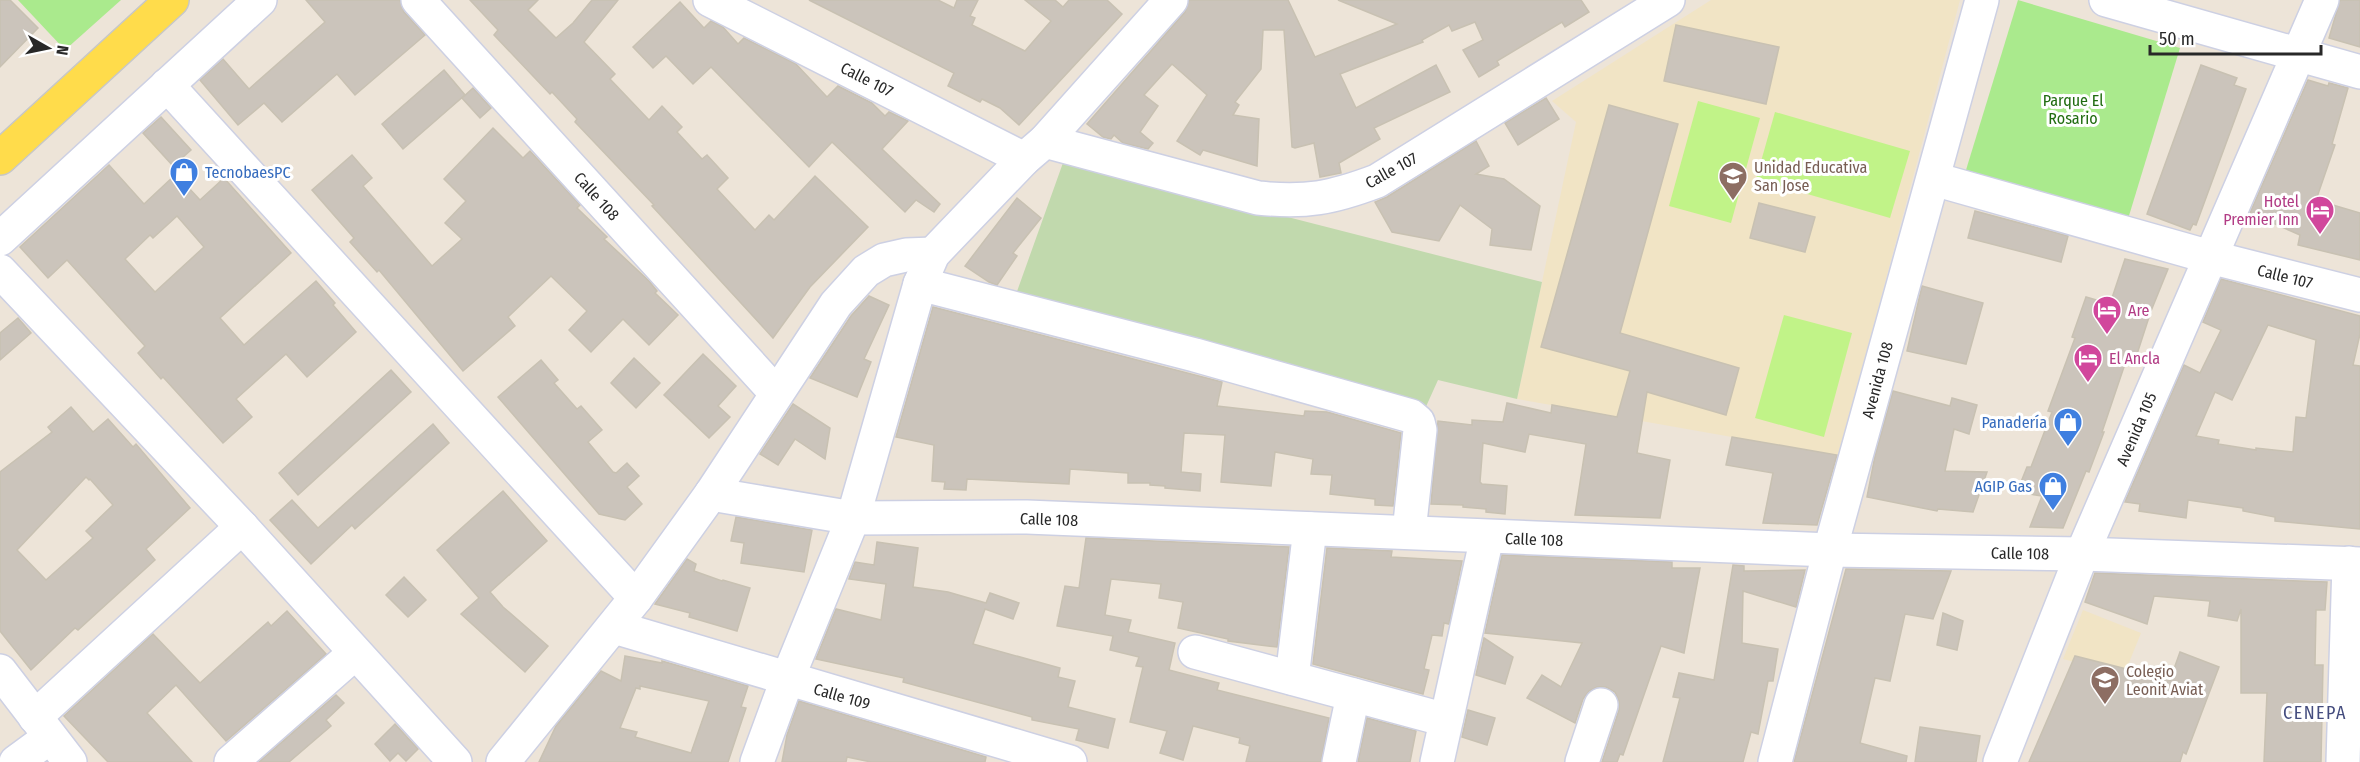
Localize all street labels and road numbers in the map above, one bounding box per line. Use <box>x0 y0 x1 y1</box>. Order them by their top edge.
street label: Calle 107 <box>837 58 897 101</box>
street label: Calle 107 <box>1362 148 1421 192</box>
street label: Calle 108 <box>570 168 623 224</box>
street label: Calle 107 <box>2255 260 2315 293</box>
street label: Avenida 108 <box>1858 340 1897 421</box>
street label: Avenida 105 <box>2112 390 2160 469</box>
street label: Calle 108 <box>1020 509 1078 530</box>
street label: Calle 108 <box>1505 529 1563 550</box>
street label: Calle 108 <box>1991 543 2049 564</box>
street label: Calle 109 <box>811 679 873 714</box>

